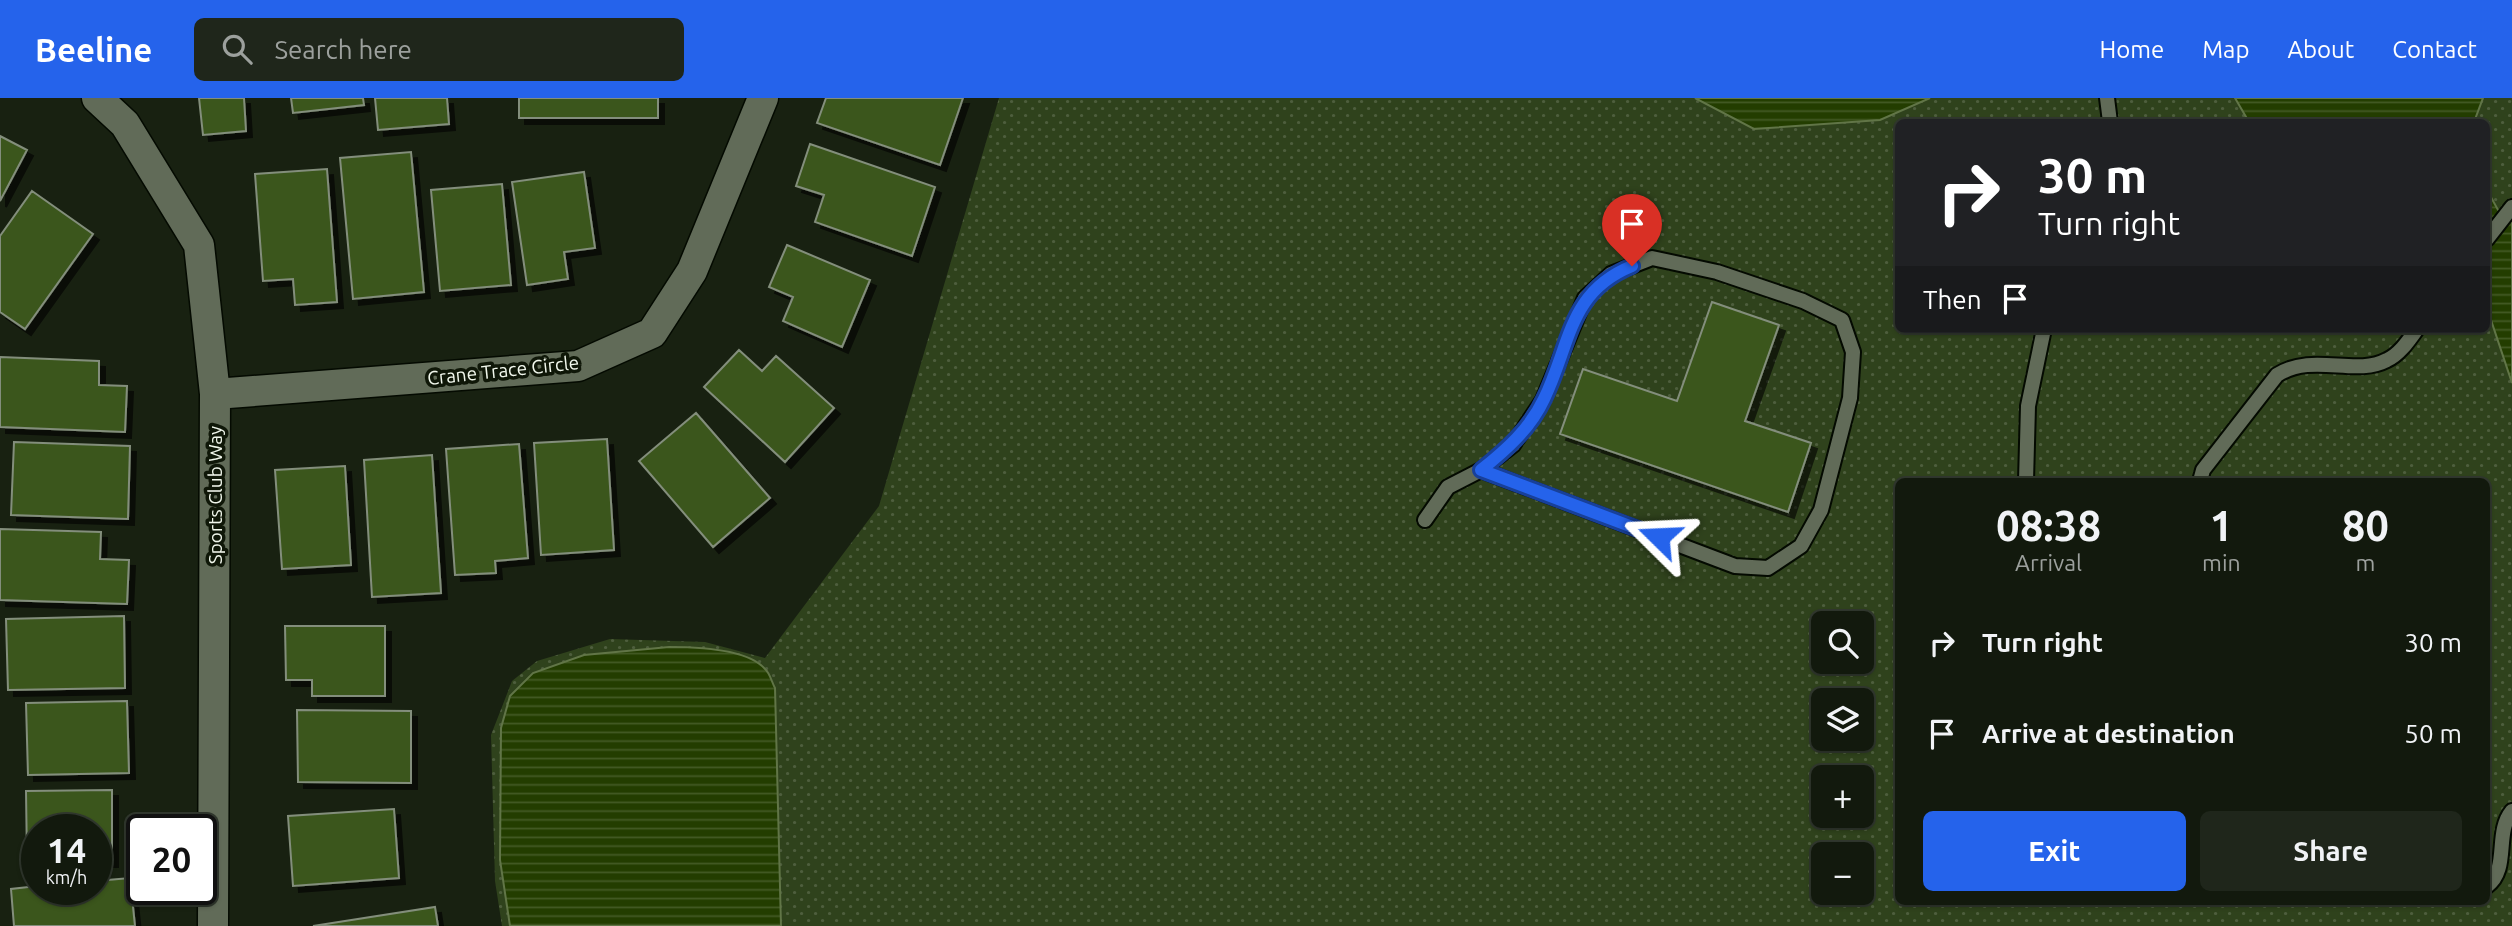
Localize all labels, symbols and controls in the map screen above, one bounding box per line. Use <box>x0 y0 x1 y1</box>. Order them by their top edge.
search box <box>194 18 684 81</box>
icon: search <box>218 30 256 68</box>
text: Beeline <box>35 31 152 68</box>
text: Search here <box>274 35 412 64</box>
text: Home <box>2099 36 2164 63</box>
text: Map <box>2202 36 2249 63</box>
text: About <box>2287 36 2354 63</box>
text: Contact <box>2392 36 2477 63</box>
icon: right <box>1923 147 2014 238</box>
text: 30 m <box>2038 147 2147 202</box>
pin <box>1602 194 1662 266</box>
icon: arrive <box>1613 205 1651 243</box>
text: Turn right <box>2038 205 2180 241</box>
icon: arrive <box>1996 280 2034 318</box>
text: Then <box>1923 285 1982 314</box>
street label: Crane Trace Circle <box>426 351 580 389</box>
street label: Sports Club Way <box>204 426 226 564</box>
position arrow <box>1622 500 1696 574</box>
text: 08:38 <box>1996 502 2101 549</box>
text: 1 <box>2210 502 2233 549</box>
text: 80 <box>2342 502 2389 549</box>
text: Arrival <box>2015 550 2082 575</box>
text: min <box>2202 550 2241 575</box>
text: m <box>2355 550 2375 575</box>
map controls <box>1811 611 1874 905</box>
button: search <box>1811 611 1874 674</box>
icon: right <box>1923 624 1961 662</box>
text: Turn right <box>1982 628 2103 657</box>
text: 30 m <box>2404 628 2462 657</box>
button: layers <box>1811 688 1874 751</box>
icon: arrive <box>1923 715 1961 753</box>
text: Arrive at destination <box>1982 719 2235 748</box>
text: 50 m <box>2404 719 2462 748</box>
button: + <box>1811 765 1874 828</box>
button: Exit <box>1923 811 2186 891</box>
button: Share <box>2200 811 2462 891</box>
speed limit sign: 20 <box>126 814 217 905</box>
text: 14 <box>47 830 86 870</box>
button: − <box>1811 842 1874 905</box>
text: km/h <box>46 867 87 887</box>

